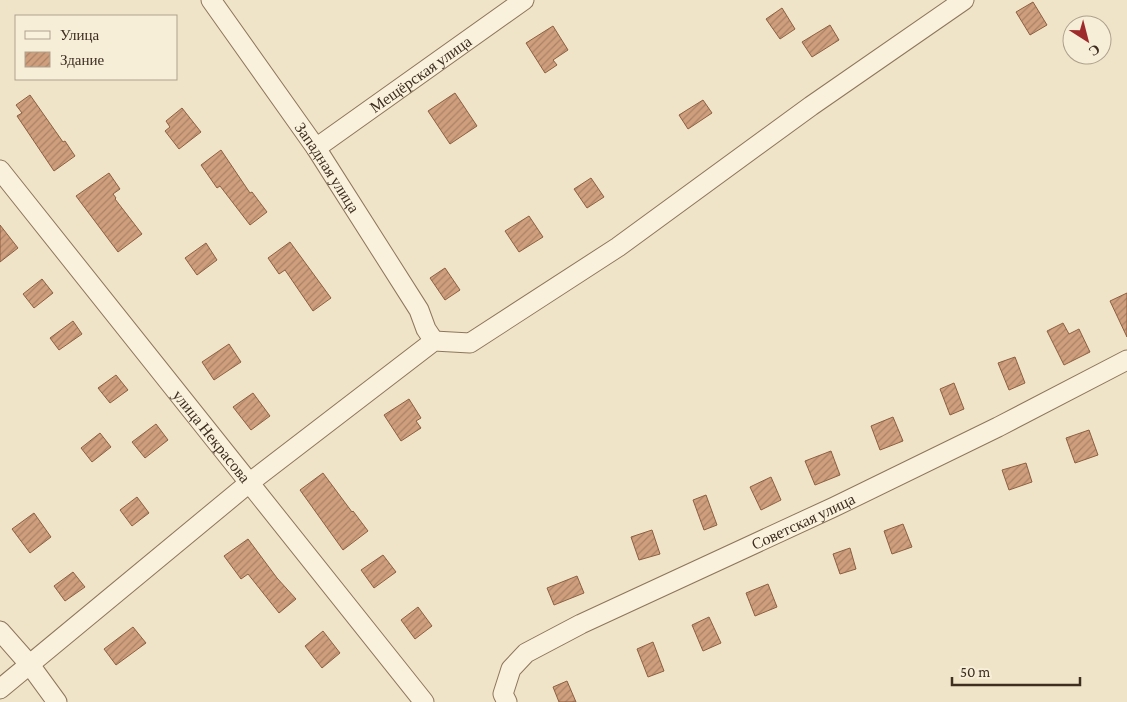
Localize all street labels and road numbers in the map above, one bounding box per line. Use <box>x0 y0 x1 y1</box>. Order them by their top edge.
street label: Мещёрская улица <box>366 32 474 116</box>
street label: Западная улица <box>292 119 363 216</box>
street label: улица Некрасова <box>169 386 254 486</box>
street label: Советская улица <box>749 490 857 553</box>

